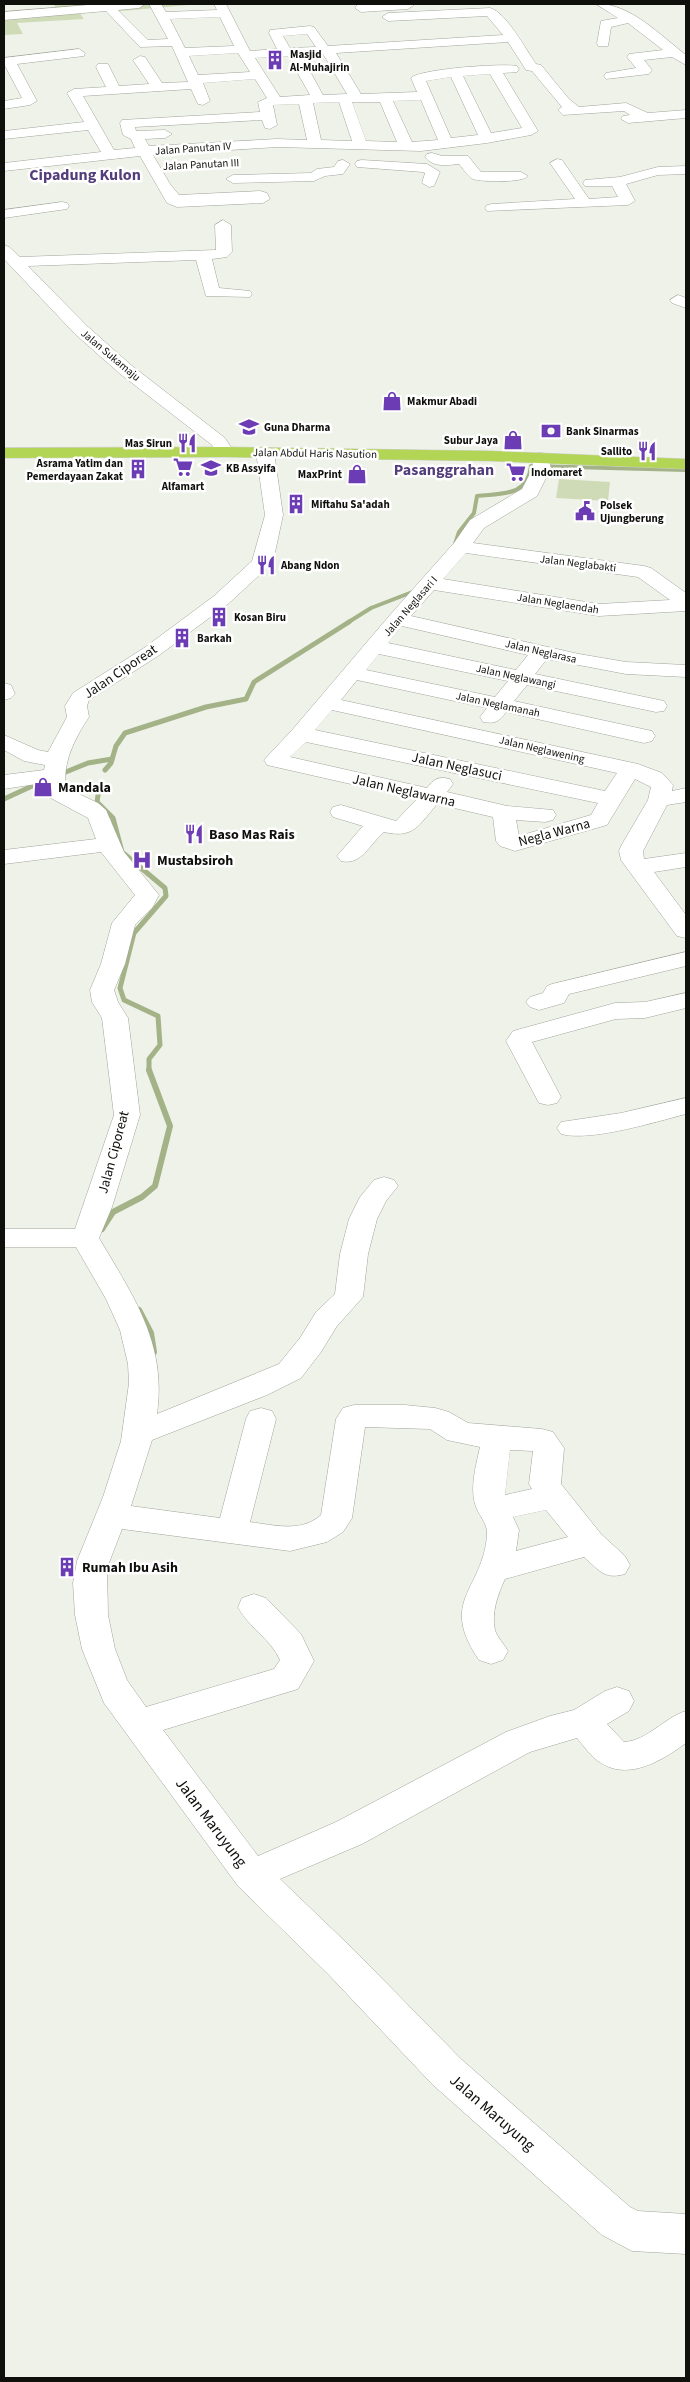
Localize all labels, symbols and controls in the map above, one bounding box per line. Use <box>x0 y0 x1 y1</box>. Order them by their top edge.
place label: Masjid Al-Muhajirin <box>289 47 350 75</box>
building icon: Masjid Al-Muhajirin <box>264 49 286 71</box>
street label: Jalan Panutan IV <box>154 138 232 159</box>
street label: Jalan Panutan III <box>162 155 240 174</box>
district label: Cipadung Kulon <box>29 164 141 186</box>
street label: Jalan Sukamaju <box>78 326 144 385</box>
shop icon: Makmur Abadi <box>381 390 403 412</box>
place label: Makmur Abadi <box>407 394 477 409</box>
school or university icon: Guna Dharma <box>238 416 260 438</box>
place label: Guna Dharma <box>264 420 330 435</box>
bank icon: Bank Sinarmas <box>540 420 562 442</box>
place label: Bank Sinarmas <box>566 424 639 439</box>
shop icon: Subur Jaya <box>502 429 524 451</box>
restaurant icon: Mas Sirun <box>176 432 198 454</box>
place label: Subur Jaya <box>444 433 498 448</box>
place label: Mas Sirun <box>125 436 172 451</box>
restaurant icon: Sallito <box>636 440 658 462</box>
place label: Sallito <box>601 444 632 459</box>
street label: Jalan Abdul Haris Nasution <box>253 445 377 462</box>
place label: Asrama Yatim dan Pemerdayaan Zakat <box>27 456 124 484</box>
supermarket icon: Alfamart <box>172 456 194 478</box>
school or university icon: KB Assyifa <box>200 457 222 479</box>
building icon: Asrama Yatim dan Pemerdayaan Zakat <box>127 458 149 480</box>
district label: Pasanggrahan <box>394 459 494 481</box>
place label: KB Assyifa <box>226 461 276 476</box>
supermarket icon: Indomaret <box>505 461 527 483</box>
shop icon: MaxPrint <box>346 463 368 485</box>
place label: Indomaret <box>531 465 583 480</box>
place label: MaxPrint <box>298 467 343 482</box>
place label: Alfamart <box>161 479 205 494</box>
building icon: Miftahu Sa'adah <box>285 493 307 515</box>
place label: Miftahu Sa'adah <box>311 497 390 512</box>
place label: Polsek Ujungberung <box>600 498 664 526</box>
public building icon: Polsek Ujungberung <box>574 500 596 522</box>
street label: Jalan Neglabakti <box>539 551 617 576</box>
restaurant icon: Abang Ndon <box>255 554 277 576</box>
place label: Abang Ndon <box>280 558 340 573</box>
street label: Jalan Neglasari I <box>380 573 441 640</box>
street label: Jalan Neglaendah <box>516 590 600 617</box>
building icon: Kosan Biru <box>208 606 230 628</box>
place label: Kosan Biru <box>234 610 286 625</box>
building icon: Barkah <box>171 627 193 649</box>
place label: Barkah <box>197 631 232 646</box>
street label: Jalan Neglarasa <box>504 636 578 667</box>
street label: Jalan Ciporeat <box>80 640 161 704</box>
street label: Jalan Neglawangi <box>475 661 557 692</box>
street label: Jalan Neglamanah <box>454 688 541 721</box>
street label: Jalan Neglawening <box>498 732 587 767</box>
street label: Jalan Neglasuci <box>410 748 504 786</box>
street label: Jalan Neglawarna <box>350 769 457 813</box>
shop icon: Mandala <box>32 776 54 798</box>
place label: Mandala <box>58 778 111 798</box>
street label: Negla Warna <box>516 814 592 852</box>
restaurant icon: Baso Mas Rais <box>183 823 205 845</box>
place label: Baso Mas Rais <box>209 825 295 845</box>
hospital icon: Mustabsiroh <box>131 849 153 871</box>
place label: Mustabsiroh <box>157 851 233 871</box>
street label: Jalan Ciporeat <box>93 1109 135 1196</box>
building icon: Rumah Ibu Asih <box>56 1556 78 1578</box>
place label: Rumah Ibu Asih <box>82 1558 178 1578</box>
street label: Jalan Maruyung <box>170 1773 252 1872</box>
street label: Jalan Maruyung <box>445 2069 540 2156</box>

